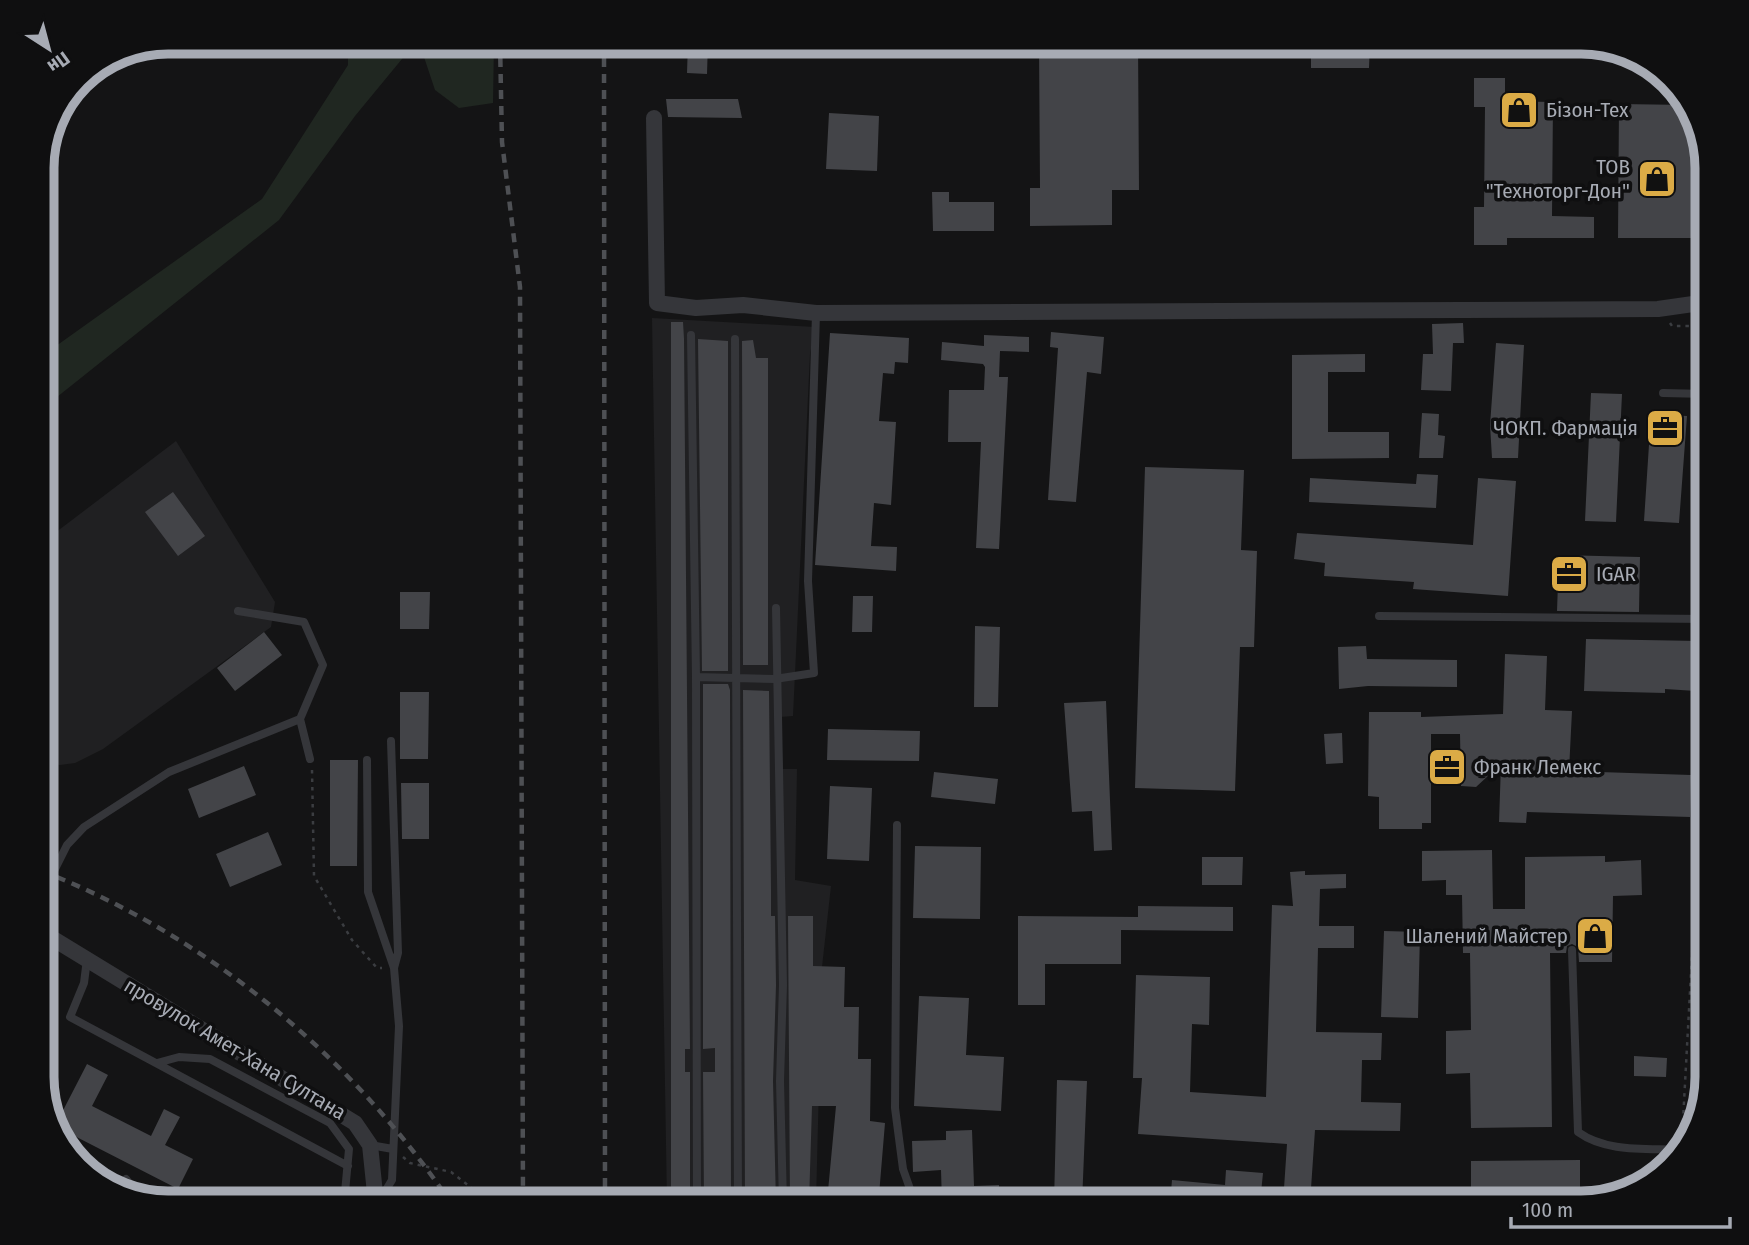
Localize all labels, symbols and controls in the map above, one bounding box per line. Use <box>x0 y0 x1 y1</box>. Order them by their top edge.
north arrow <box>14 14 84 84</box>
text: Пн <box>43 47 74 78</box>
shop icon: Бізон-Тех <box>1498 89 1540 131</box>
place label: Бізон-Тех <box>1546 97 1629 123</box>
place label: ТОВ "Техноторг-Дон" <box>1486 154 1630 204</box>
shop icon: ТОВ "Техноторг-Дон" <box>1636 158 1678 200</box>
office icon: ЧОКП. Фармація <box>1644 407 1686 449</box>
place label: ЧОКП. Фармація <box>1493 415 1638 441</box>
office icon: IGAR <box>1548 553 1590 595</box>
place label: IGAR <box>1596 561 1637 587</box>
office icon: Франк Лемекс <box>1426 746 1468 788</box>
place label: Франк Лемекс <box>1474 754 1601 780</box>
shop icon: Шалений Майстер <box>1574 915 1616 957</box>
place label: Шалений Майстер <box>1406 923 1568 949</box>
street label: провулок Амет-Хана Султана <box>119 972 351 1126</box>
scale bar <box>1511 1186 1730 1230</box>
text: 100 m <box>1522 1197 1573 1223</box>

